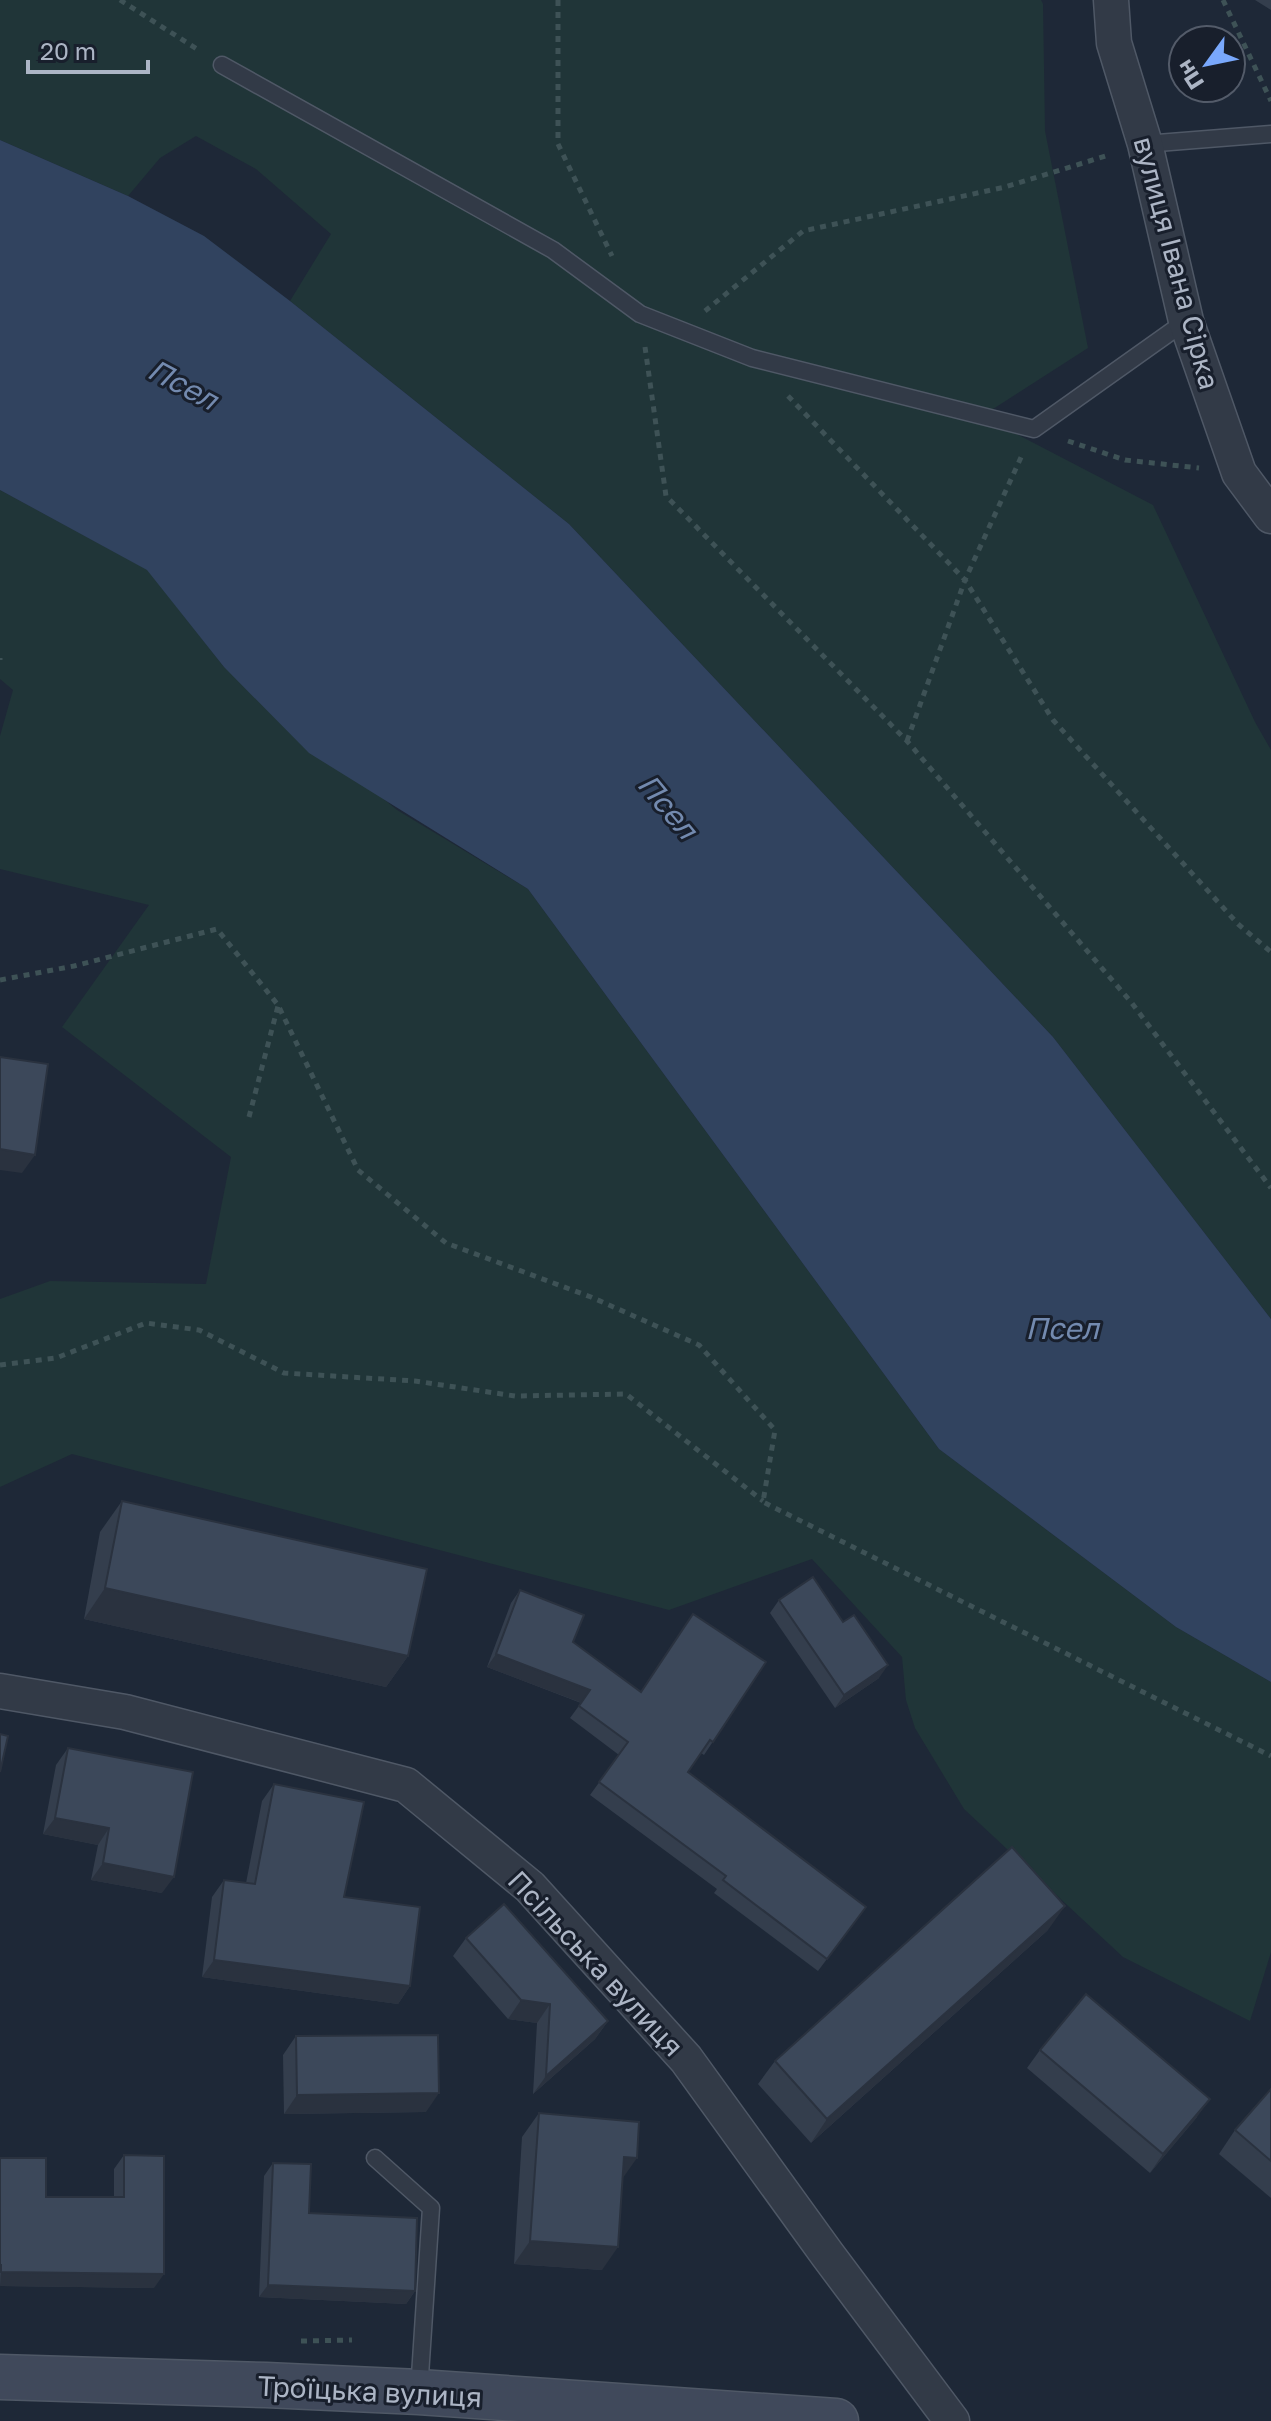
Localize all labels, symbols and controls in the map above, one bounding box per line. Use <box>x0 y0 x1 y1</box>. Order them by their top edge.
scale bar <box>28 24 148 74</box>
north arrow <box>1167 24 1247 104</box>
text: 20 m <box>40 36 96 65</box>
text: Пн <box>1170 55 1209 95</box>
street label: вулиця Івана Сірка <box>1127 133 1227 393</box>
water label: Псел <box>142 351 226 418</box>
water label: Псел <box>631 766 707 848</box>
water label: Псел <box>1025 1310 1101 1346</box>
street label: Псільська вулиця <box>502 1864 690 2062</box>
street label: Троїцька вулиця <box>257 2369 483 2413</box>

